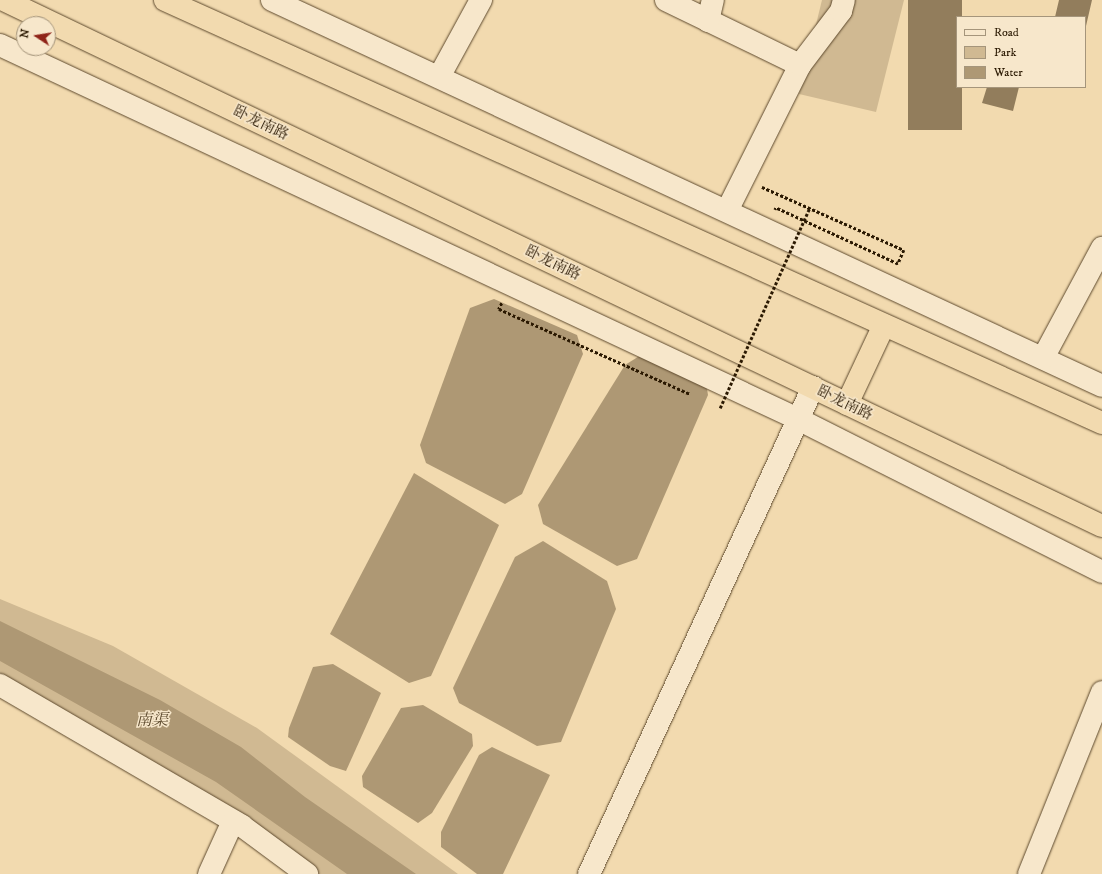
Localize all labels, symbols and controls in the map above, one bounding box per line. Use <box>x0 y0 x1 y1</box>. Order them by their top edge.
north arrow <box>16 16 56 56</box>
legend <box>956 16 1086 88</box>
text: Road <box>994 25 1019 40</box>
text: N <box>17 28 33 40</box>
text: Park <box>994 45 1016 60</box>
text: Water <box>994 65 1023 80</box>
street label: 卧龙南路 <box>230 102 292 144</box>
street label: 卧龙南路 <box>522 242 584 284</box>
street label: 卧龙南路 <box>814 382 876 424</box>
water label: 南渠 <box>136 710 168 730</box>

